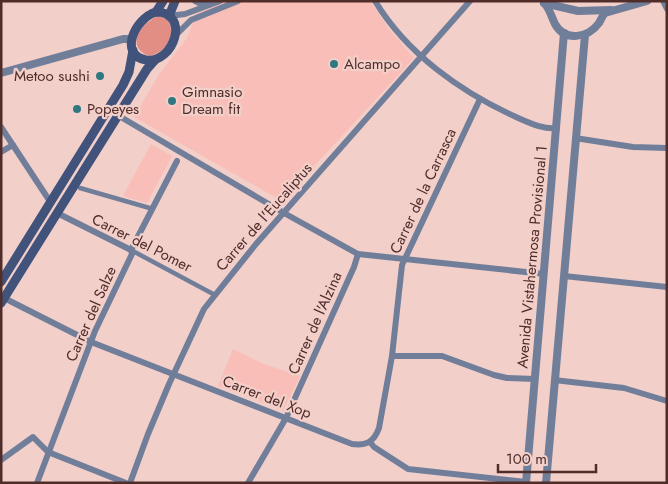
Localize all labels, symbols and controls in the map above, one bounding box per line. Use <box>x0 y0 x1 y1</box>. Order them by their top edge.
place label: Alcampo <box>344 53 400 75</box>
marker: Alcampo <box>328 58 340 70</box>
place label: Metoo sushi <box>14 65 90 87</box>
marker: Metoo sushi <box>94 70 106 82</box>
place label: Gimnasio Dream fit <box>182 81 242 120</box>
marker: Gimnasio Dream fit <box>166 95 178 107</box>
place label: Popeyes <box>87 98 139 120</box>
marker: Popeyes <box>71 103 83 115</box>
street label: Carrer de la Carrasca <box>384 125 462 257</box>
street label: Avenida Vistahermosa Provisional 1 <box>511 145 553 369</box>
street label: Carrer de l'Eucaliptus <box>211 158 317 276</box>
street label: Carrer del Pomer <box>88 208 197 278</box>
street label: Carrer del Salze <box>60 262 122 365</box>
street label: Carrer de l'Alzina <box>282 268 348 378</box>
street label: Carrer del Xop <box>219 370 315 424</box>
scale bar <box>498 442 596 474</box>
text: 100 m <box>506 448 547 470</box>

